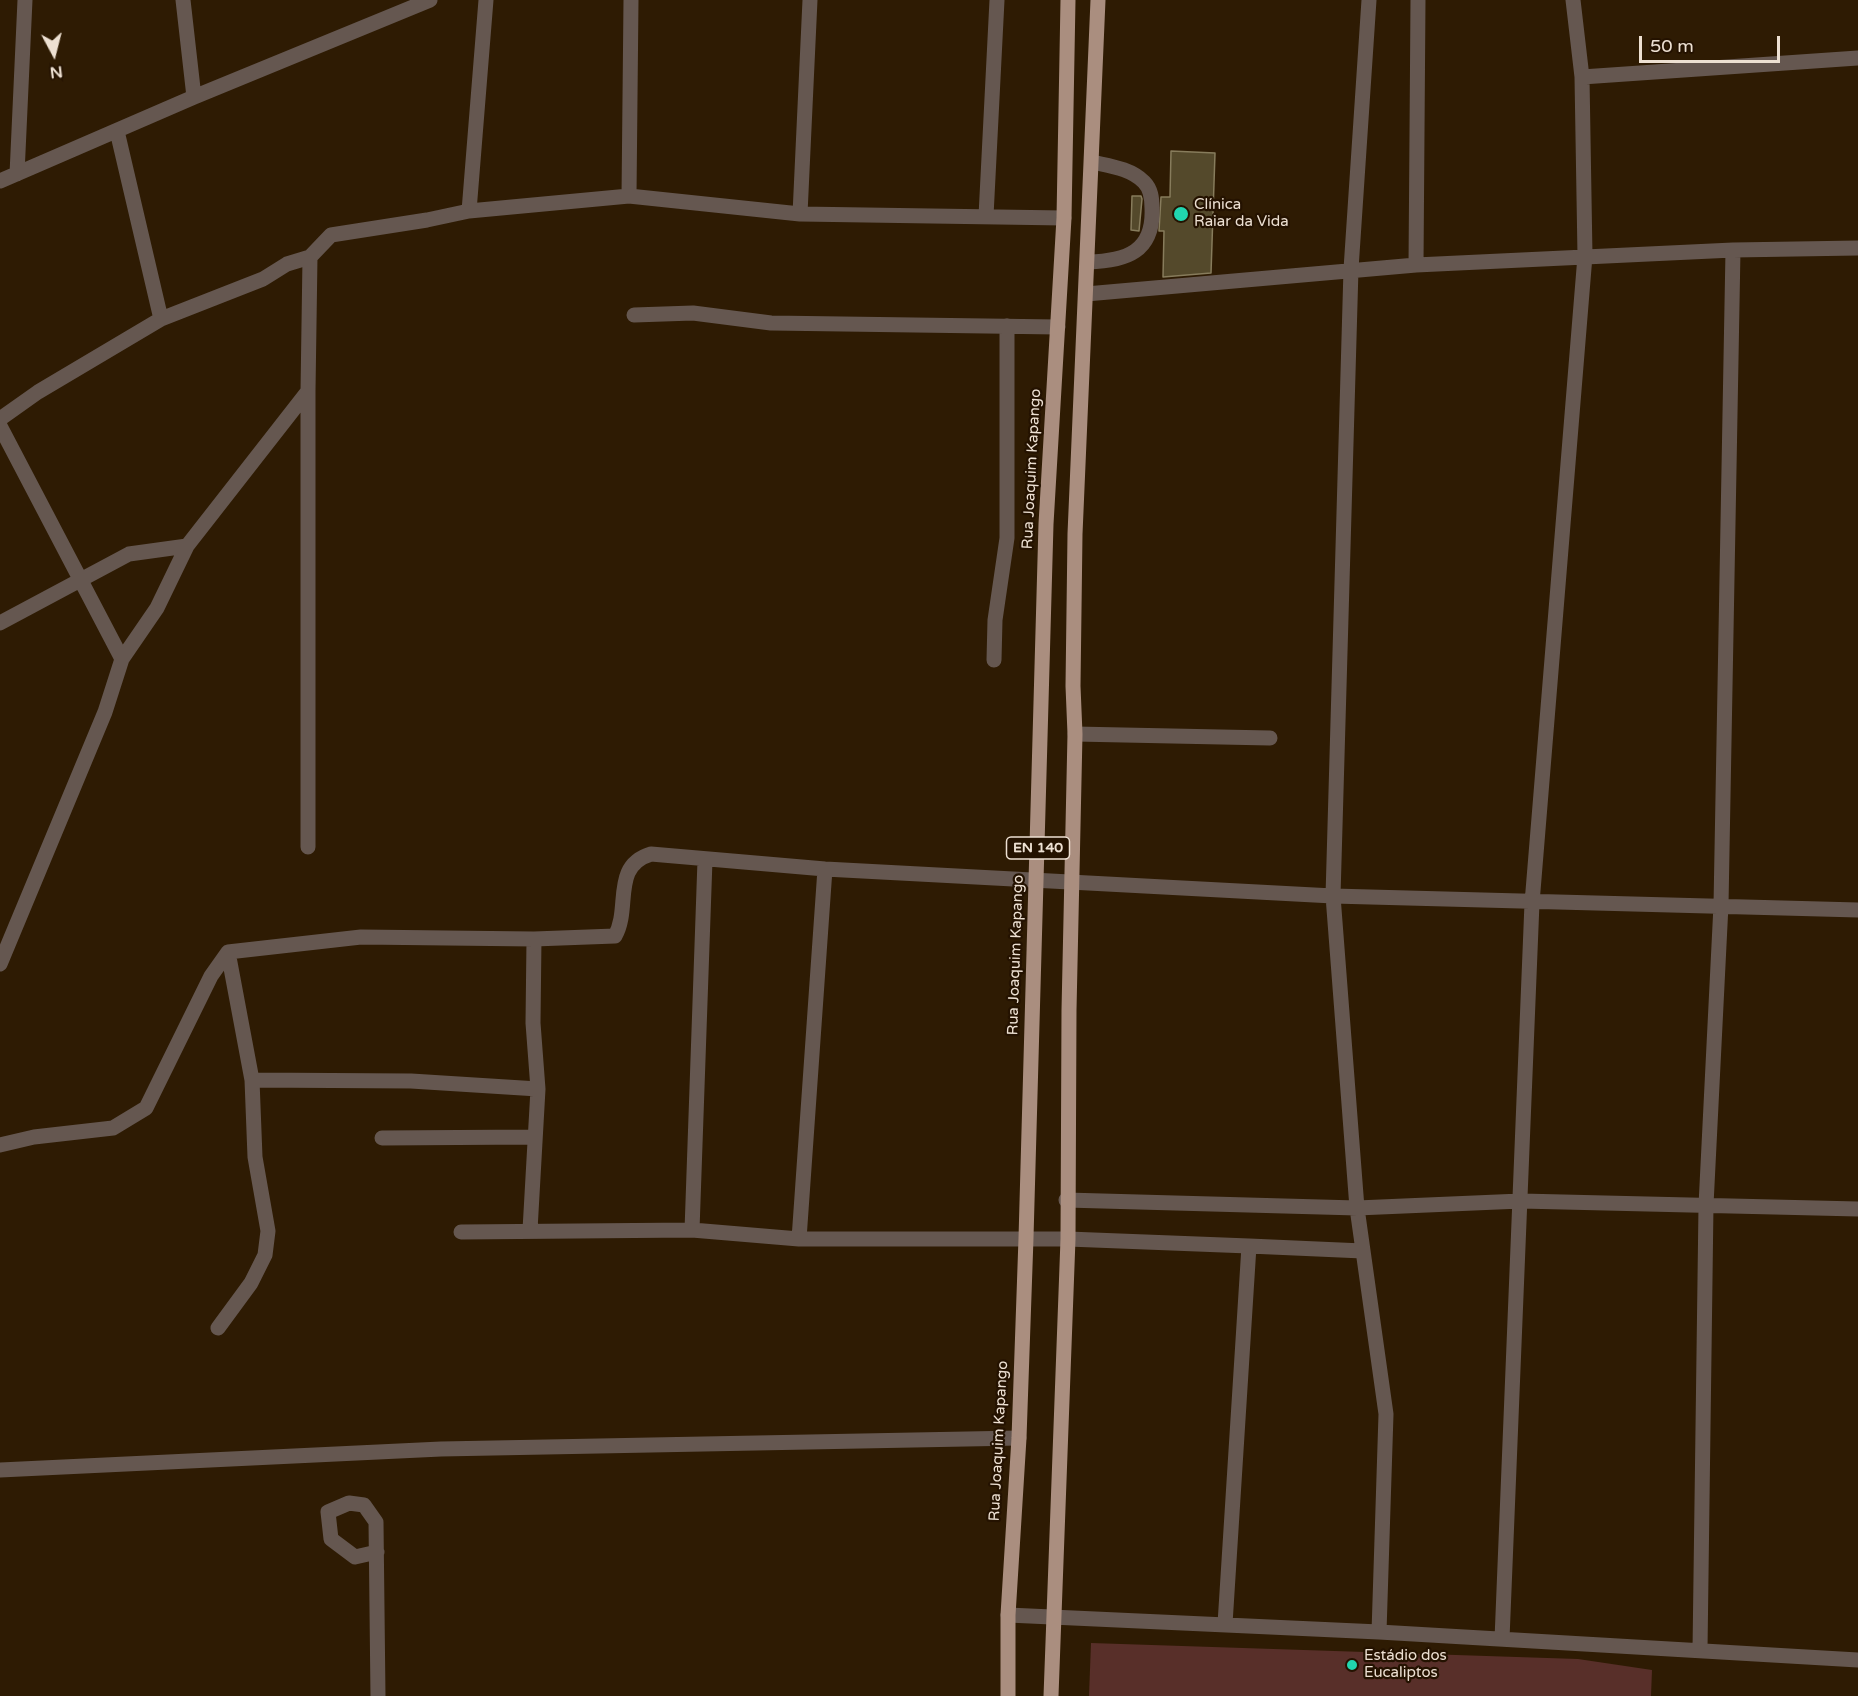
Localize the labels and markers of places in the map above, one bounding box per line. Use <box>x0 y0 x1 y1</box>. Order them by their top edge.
place label: Clínica Raiar da Vida <box>1194 196 1289 231</box>
marker: Clínica Raiar da Vida <box>1172 205 1190 223</box>
place label: Estádio dos Eucaliptos <box>1364 1647 1447 1682</box>
marker: Estádio dos Eucaliptos <box>1345 1658 1359 1672</box>

